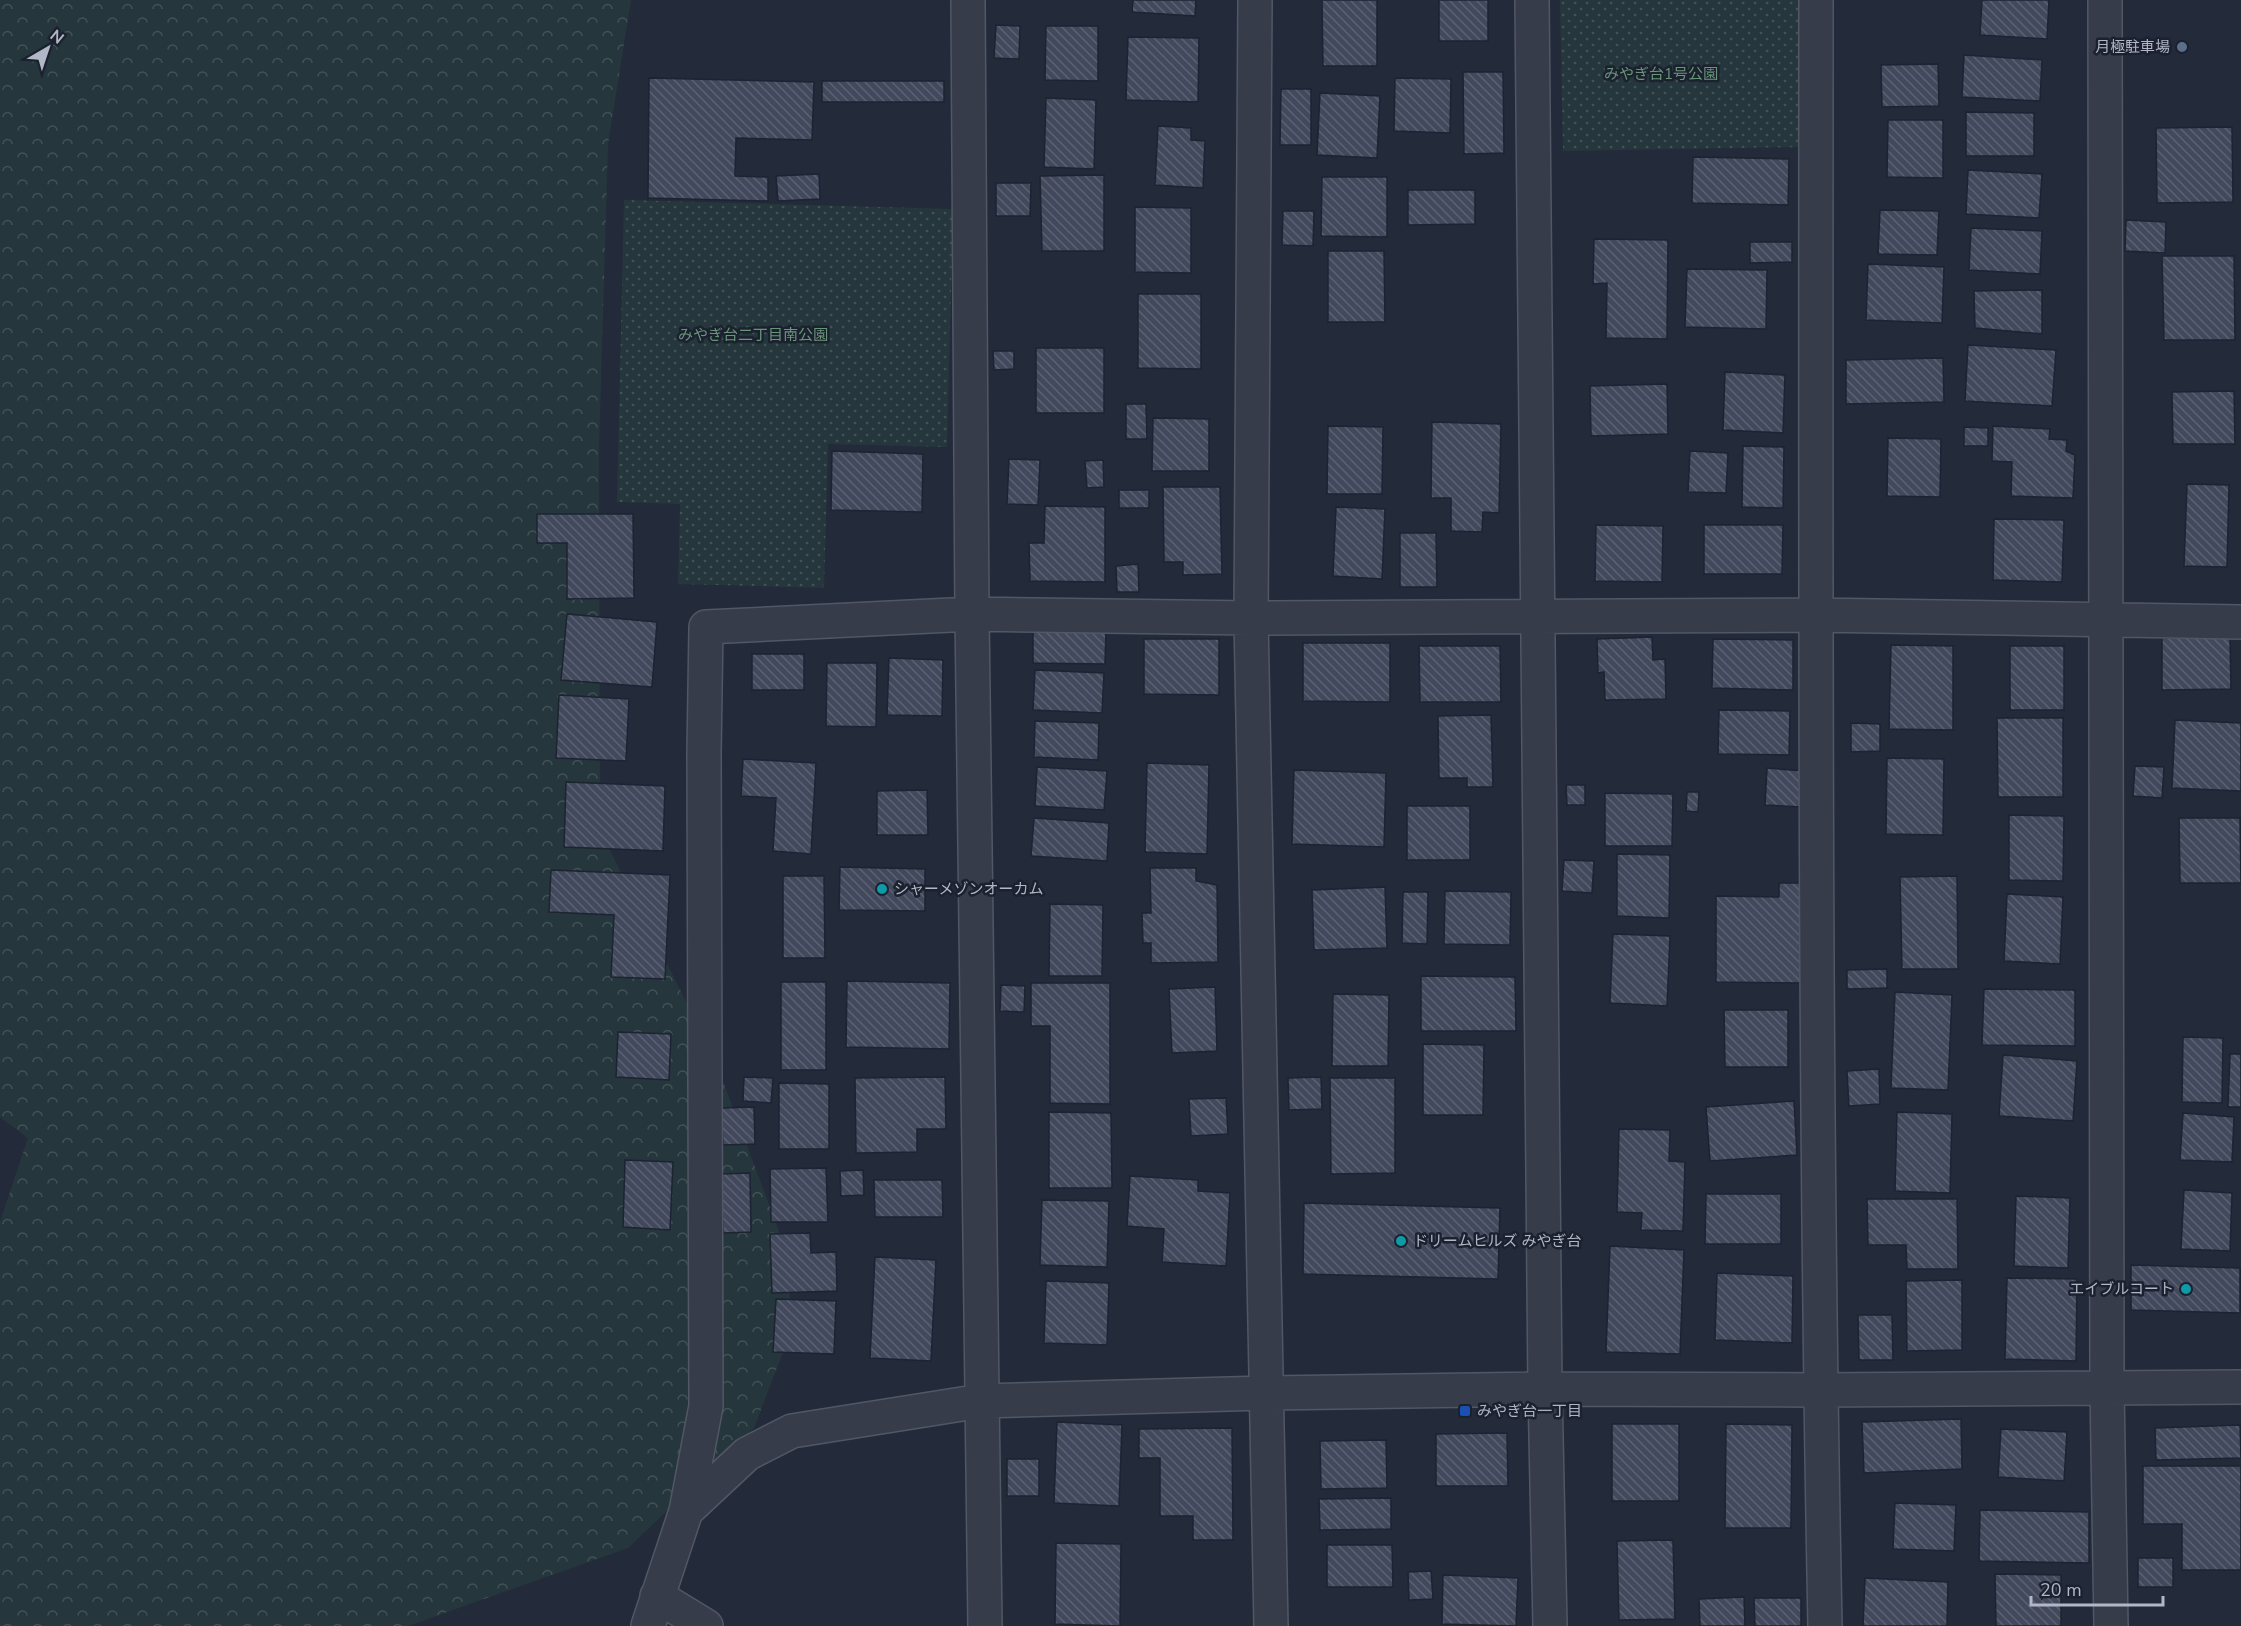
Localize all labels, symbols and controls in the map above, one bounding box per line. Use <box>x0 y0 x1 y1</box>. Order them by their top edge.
north arrow <box>18 18 78 78</box>
text: N <box>45 25 68 49</box>
place label: 月極駐車場 <box>2095 37 2170 57</box>
marker: 月極駐車場 <box>2175 40 2189 54</box>
park label: みやぎ台1号公園 <box>1604 64 1718 84</box>
park label: みやぎ台二丁目南公園 <box>678 325 828 345</box>
place label: シャーメゾンオーカム <box>894 879 1043 899</box>
marker: シャーメゾンオーカム <box>875 882 889 896</box>
place label: ドリームヒルズ みやぎ台 <box>1413 1231 1581 1251</box>
marker: ドリームヒルズ みやぎ台 <box>1394 1234 1408 1248</box>
place label: エイブルコート <box>2069 1279 2174 1299</box>
marker: エイブルコート <box>2179 1282 2193 1296</box>
place label: みやぎ台一丁目 <box>1477 1401 1582 1421</box>
marker: みやぎ台一丁目 <box>1458 1404 1472 1418</box>
scale bar <box>2031 1569 2163 1607</box>
text: 20 m <box>2040 1578 2082 1602</box>

